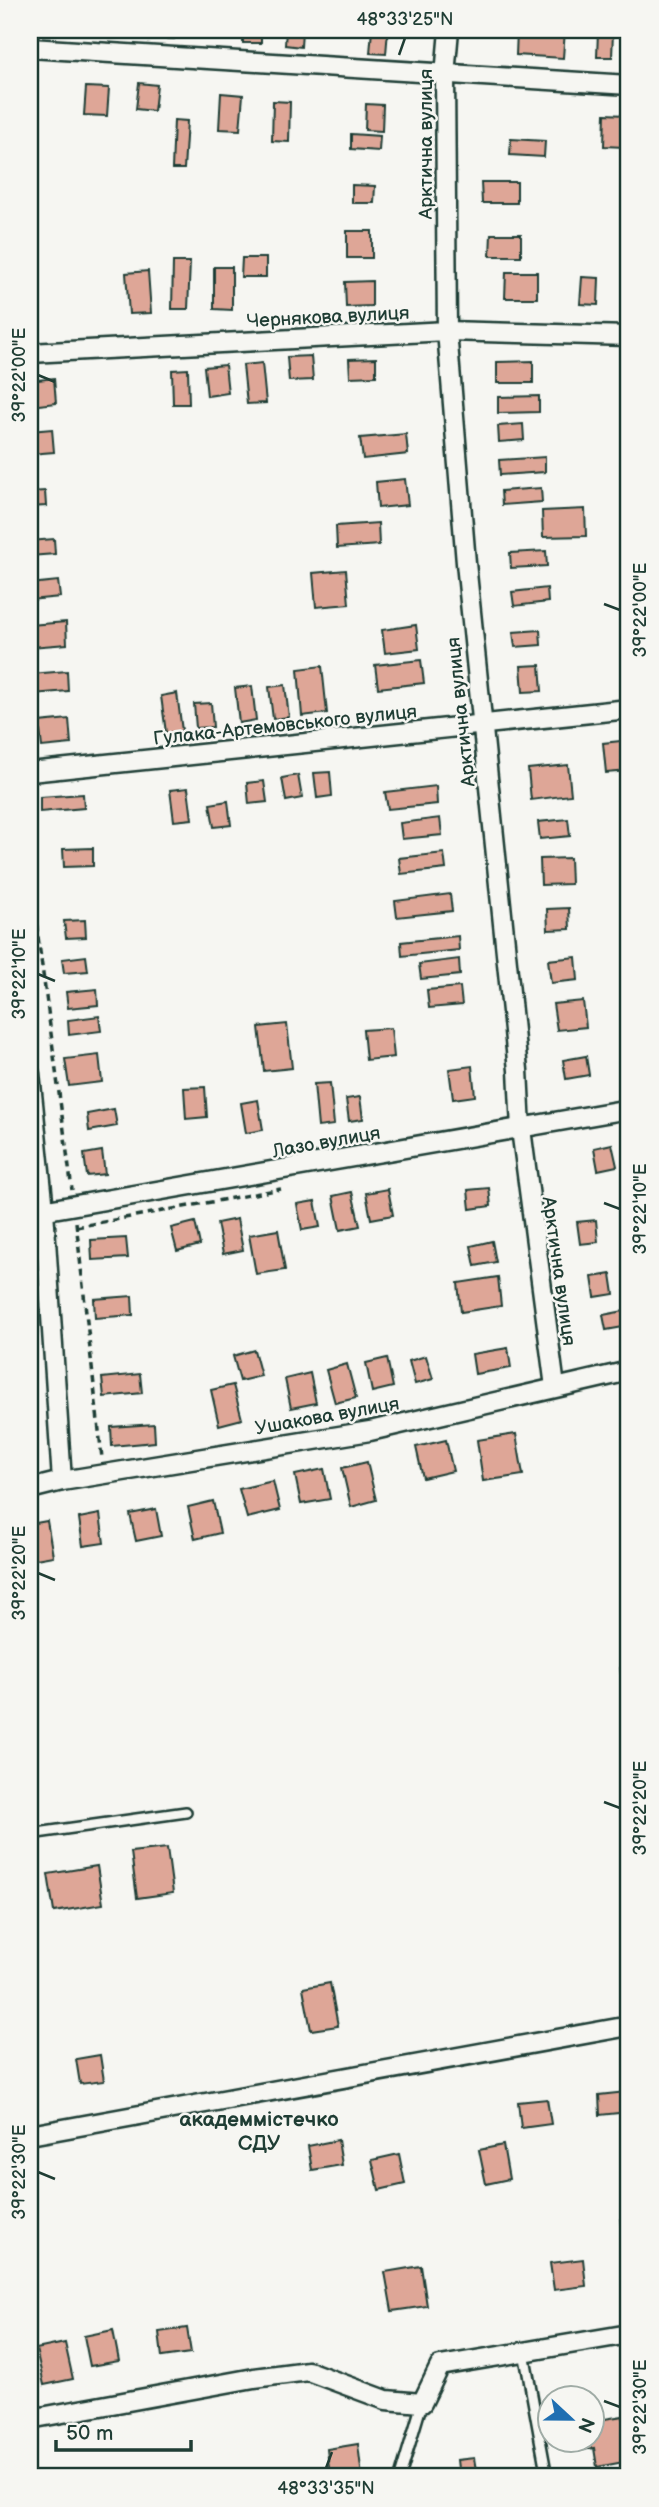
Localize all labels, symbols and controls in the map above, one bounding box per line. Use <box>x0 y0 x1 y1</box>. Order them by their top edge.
text: 48°33'25"N <box>356 9 454 30</box>
street label: Арктична вулиця <box>415 69 438 220</box>
street label: Чернякова вулиця <box>246 302 410 333</box>
text: 39°22'00"E <box>9 327 30 422</box>
text: 39°22'00"E <box>630 562 651 657</box>
street label: Арктична вулиця <box>442 636 481 789</box>
street label: Гулака-Артемовського вулиця <box>152 700 418 751</box>
text: 39°22'10"E <box>9 928 30 1020</box>
street label: Лазо вулиця <box>269 1122 382 1163</box>
text: 39°22'10"E <box>630 1163 651 1255</box>
street label: Арктична вулиця <box>537 1194 580 1347</box>
street label: Ушакова вулиця <box>253 1392 401 1440</box>
text: 39°22'20"E <box>9 1525 30 1620</box>
text: 39°22'20"E <box>630 1760 651 1855</box>
district label: академмістечко СДУ <box>179 2107 339 2156</box>
text: 39°22'30"E <box>9 2124 30 2220</box>
text: 39°22'30"E <box>630 2359 651 2455</box>
north arrow <box>536 2384 606 2454</box>
scale bar <box>56 2409 191 2453</box>
text: N <box>572 2414 599 2436</box>
text: 50 m <box>66 2421 113 2446</box>
text: 48°33'35"N <box>277 2478 375 2499</box>

